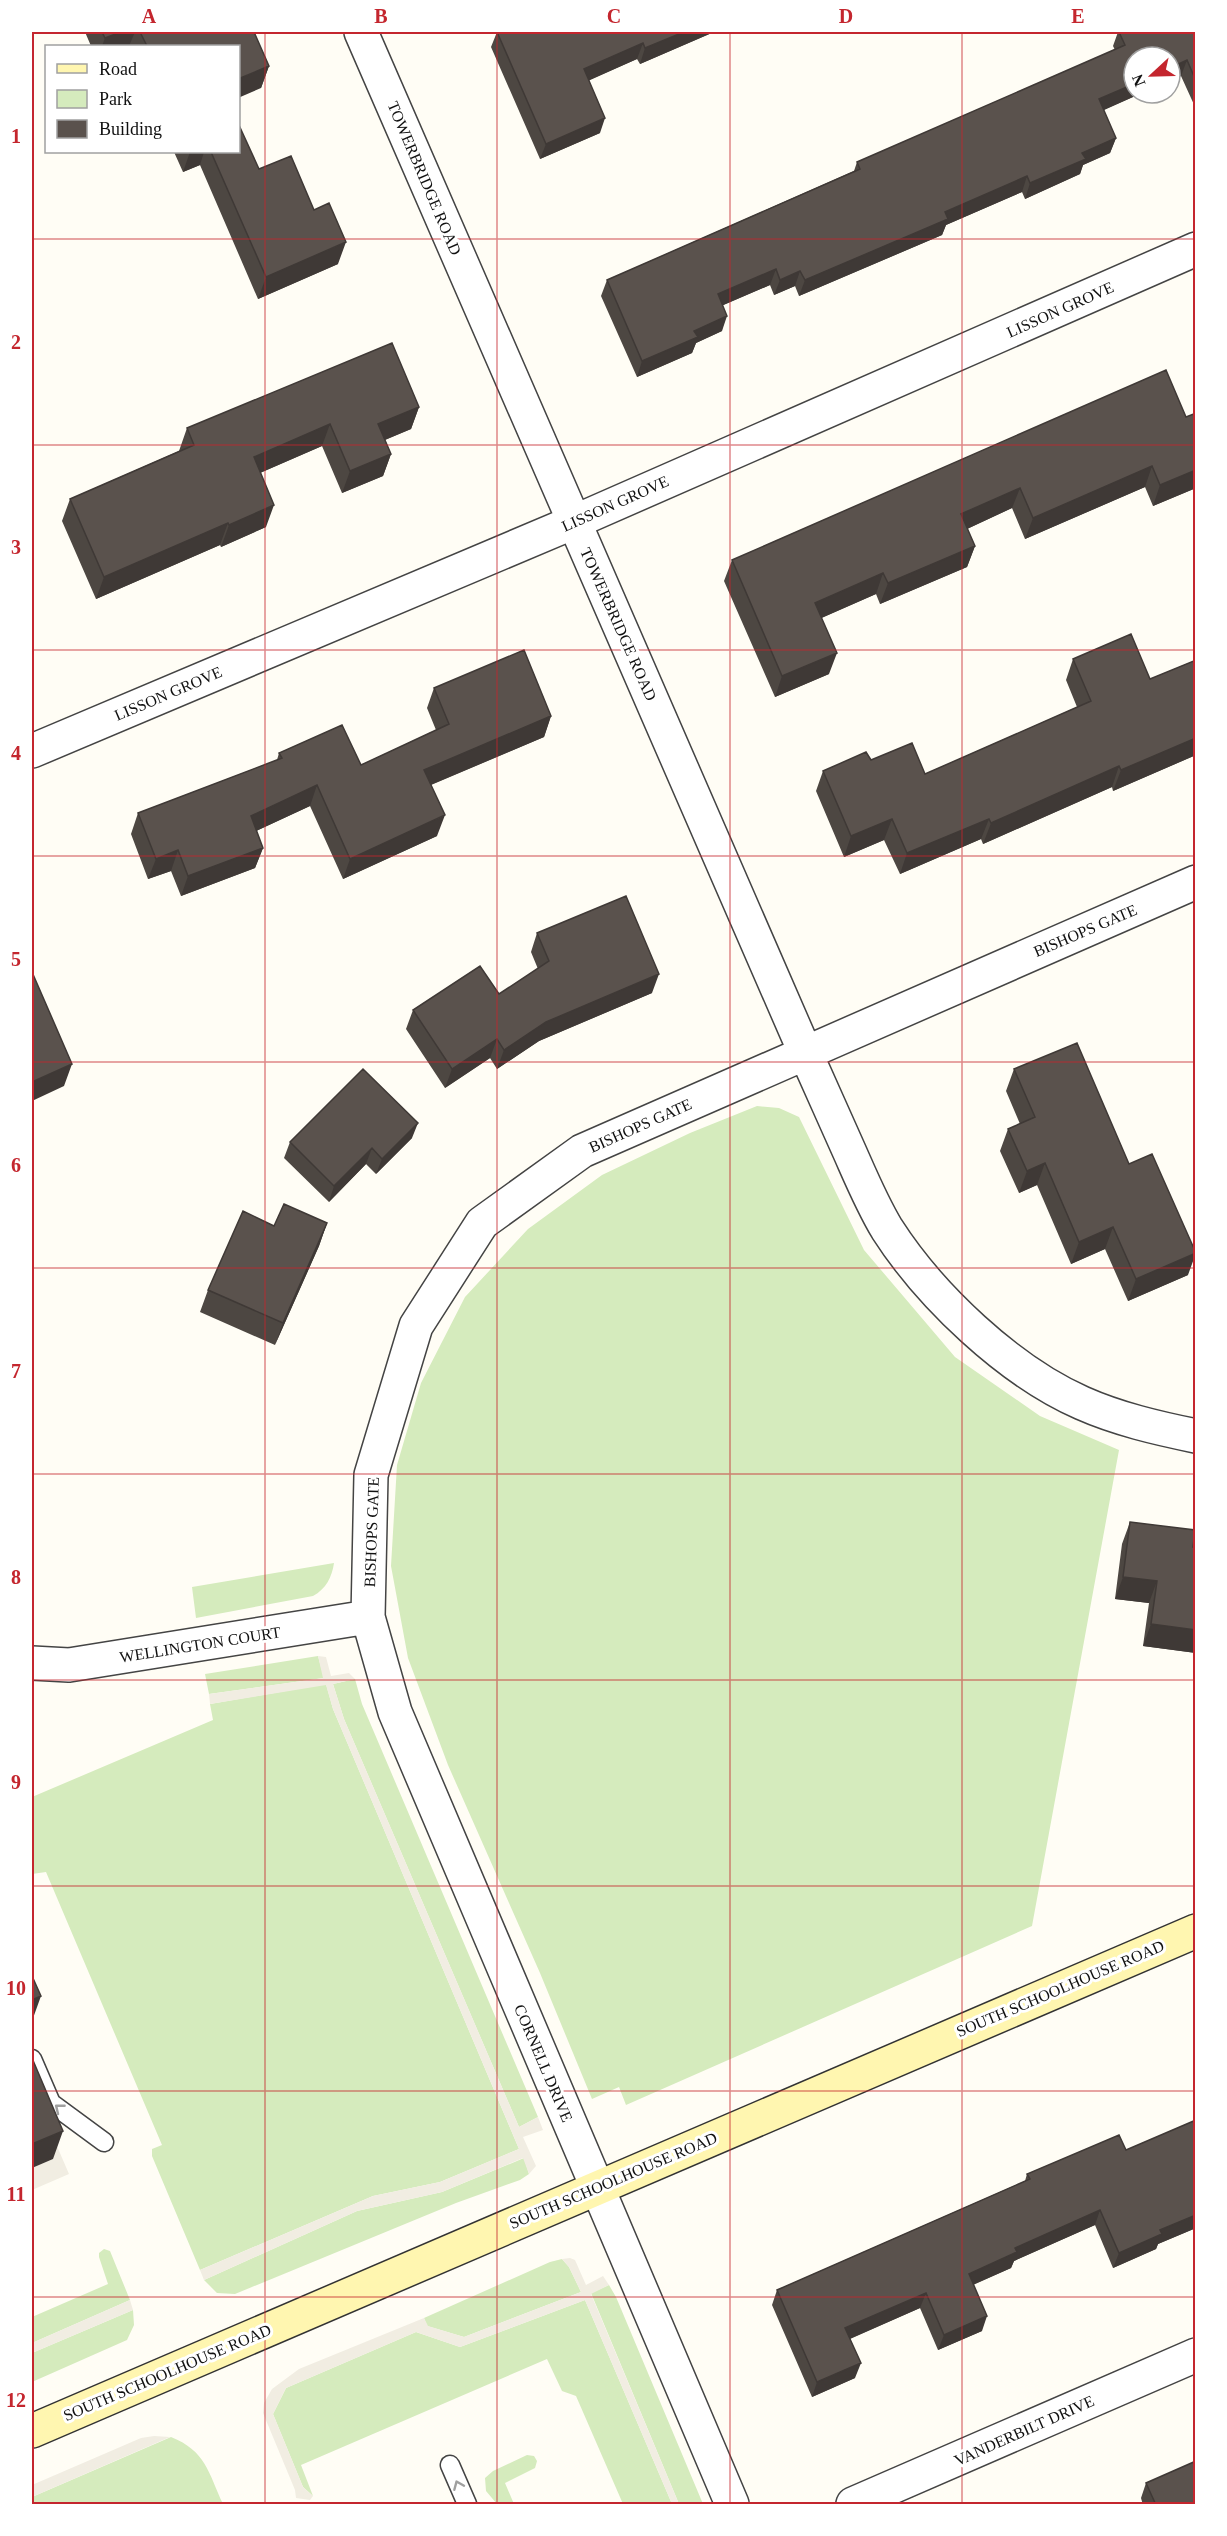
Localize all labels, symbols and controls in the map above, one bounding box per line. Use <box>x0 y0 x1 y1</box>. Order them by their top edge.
text: A <box>142 5 157 27</box>
text: B <box>374 5 388 27</box>
text: C <box>607 5 621 27</box>
text: D <box>839 5 853 27</box>
text: E <box>1071 5 1085 27</box>
legend <box>45 45 240 153</box>
north arrow <box>1122 45 1182 105</box>
text: Road <box>99 59 137 79</box>
text: N <box>1128 71 1149 89</box>
text: Park <box>99 89 132 109</box>
street label: TOWERBRIDGE ROAD <box>384 99 465 258</box>
text: Building <box>99 119 162 139</box>
text: 1 <box>11 125 21 147</box>
street label: LISSON GROVE <box>1004 278 1116 341</box>
text: 2 <box>11 331 21 353</box>
street label: LISSON GROVE <box>559 472 671 535</box>
text: 3 <box>11 536 21 558</box>
street label: TOWERBRIDGE ROAD <box>577 545 660 703</box>
street label: LISSON GROVE <box>112 663 225 724</box>
text: 4 <box>11 742 21 764</box>
street label: BISHOPS GATE <box>1031 901 1139 960</box>
text: 5 <box>11 948 21 970</box>
street label: BISHOPS GATE <box>586 1095 694 1156</box>
text: 6 <box>11 1154 21 1176</box>
text: 7 <box>11 1360 21 1382</box>
street label: BISHOPS GATE <box>361 1476 382 1588</box>
text: 8 <box>11 1566 21 1588</box>
street label: WELLINGTON COURT <box>118 1623 282 1666</box>
text: 9 <box>11 1771 21 1793</box>
street label: SOUTH SCHOOLHOUSE ROAD <box>954 1937 1167 2040</box>
text: 10 <box>6 1977 26 1999</box>
street label: CORNELL DRIVE <box>511 2002 576 2125</box>
one-way arrow <box>55 2104 66 2115</box>
street label: SOUTH SCHOOLHOUSE ROAD <box>507 2129 720 2232</box>
text: 11 <box>7 2183 25 2205</box>
street label: SOUTH SCHOOLHOUSE ROAD <box>61 2321 274 2424</box>
text: 12 <box>6 2389 26 2411</box>
street label: VANDERBILT DRIVE <box>952 2392 1097 2469</box>
one-way arrow <box>453 2480 465 2491</box>

